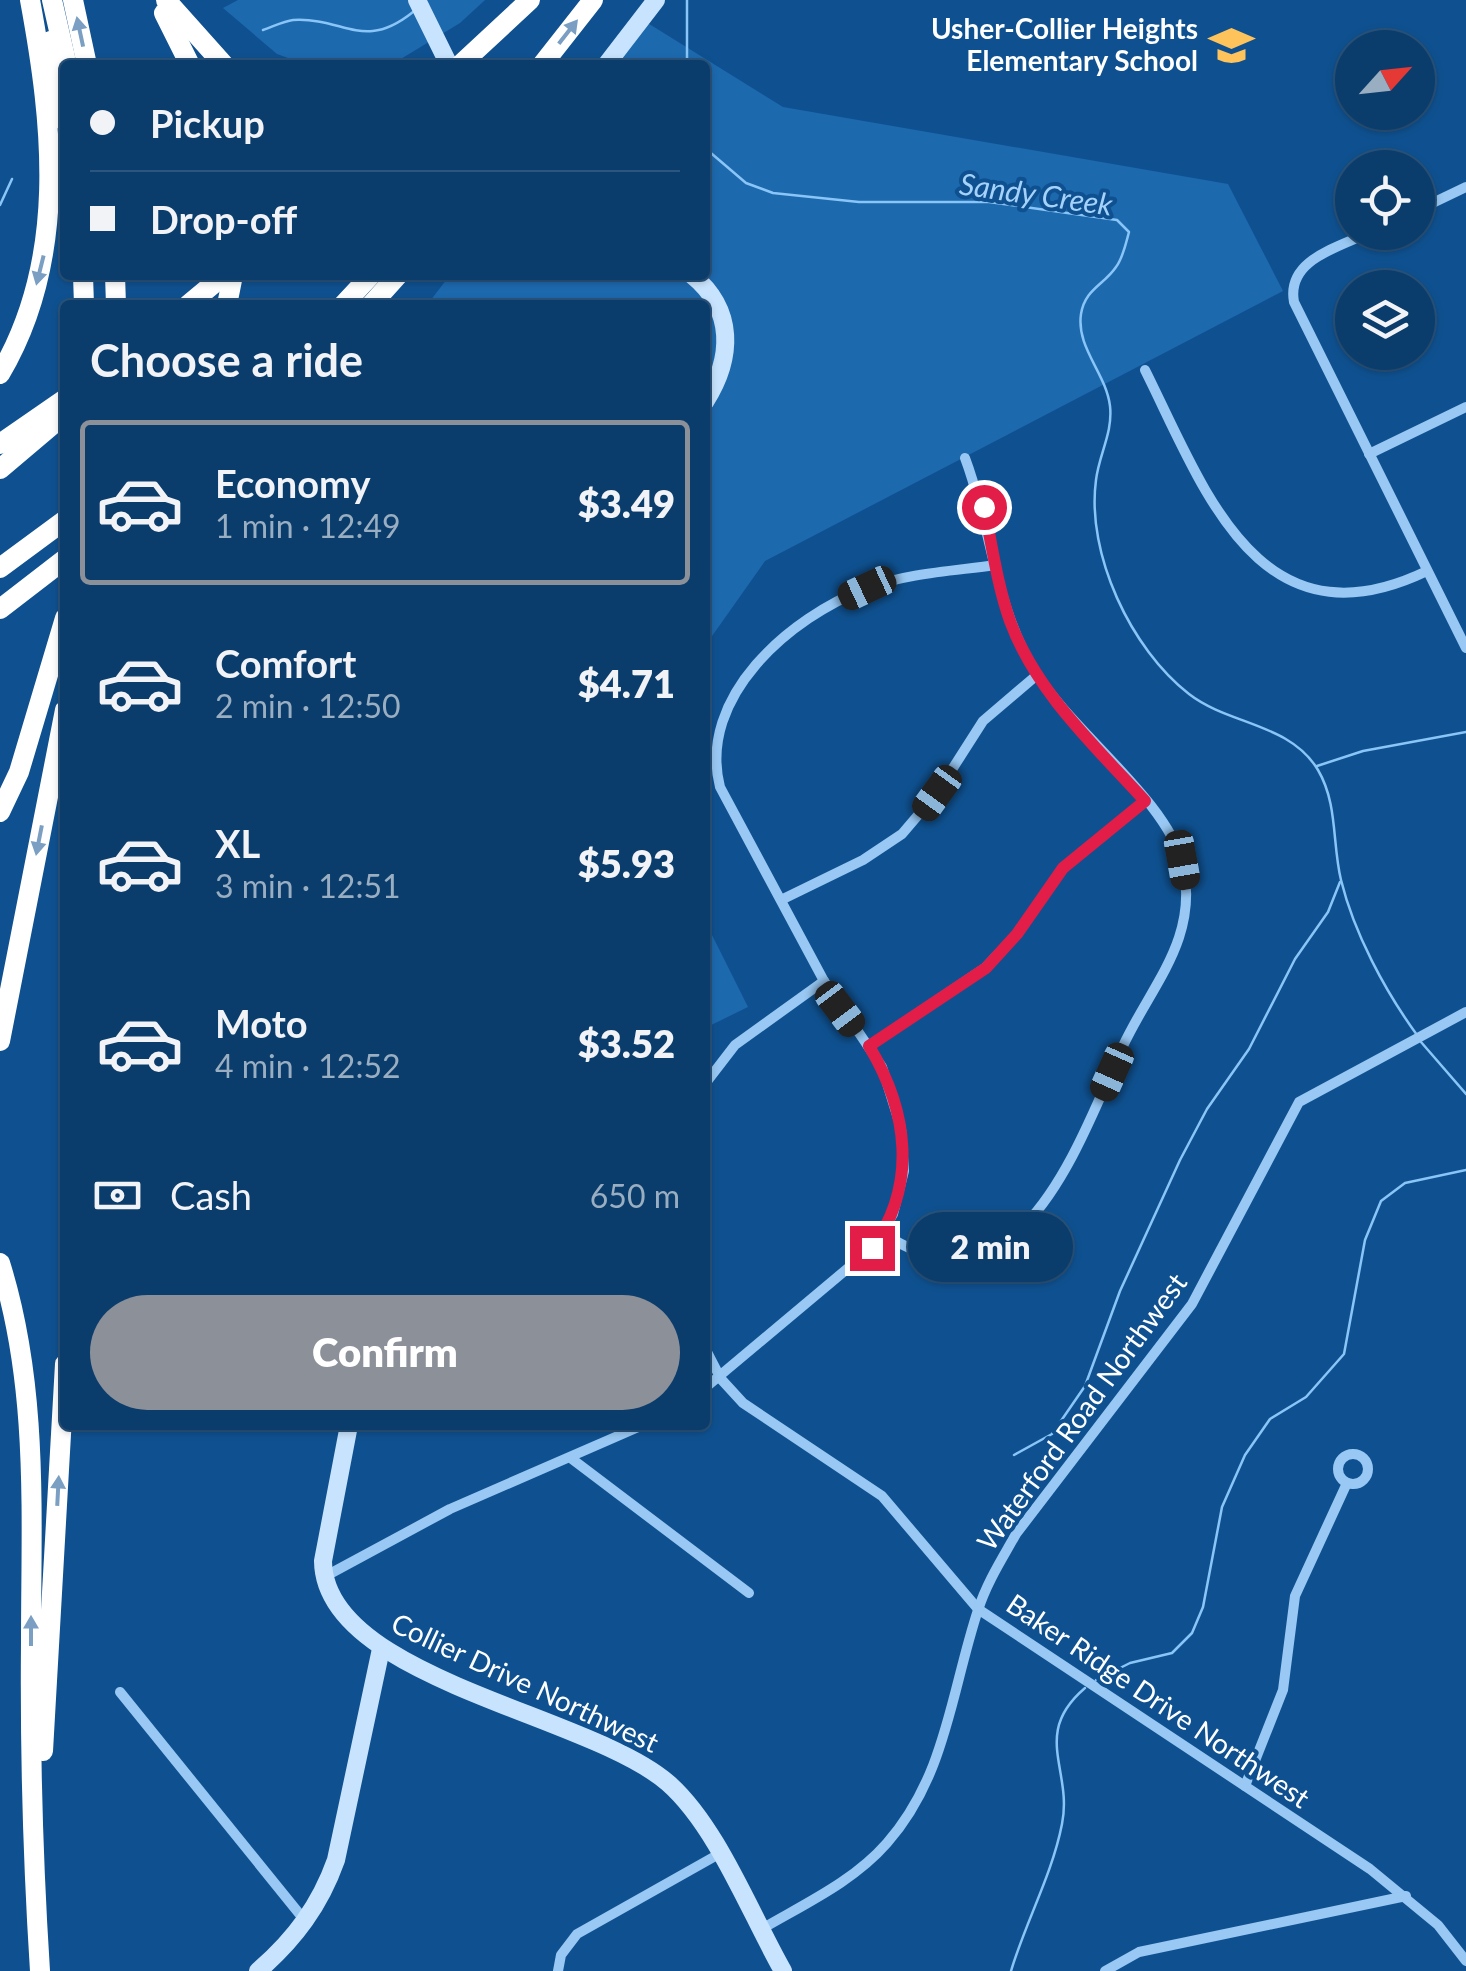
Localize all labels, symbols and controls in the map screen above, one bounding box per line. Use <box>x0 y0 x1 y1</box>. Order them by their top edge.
place label: Usher-Collier Heights Elementary School <box>931 11 1198 77</box>
one-way arrow <box>72 17 88 48</box>
one-way arrow <box>557 20 578 46</box>
school or university icon: Usher-Collier Heights Elementary School <box>1207 21 1255 69</box>
north arrow <box>1335 30 1435 130</box>
map controls <box>1335 30 1435 370</box>
text: Pickup <box>150 100 265 146</box>
button: locate <box>1335 150 1435 250</box>
water label: Sandy Creek <box>957 164 1116 222</box>
text: Drop-off <box>150 196 297 242</box>
one-way arrow <box>31 255 47 286</box>
button: layers <box>1335 270 1435 370</box>
text: Choose a ride <box>90 333 363 387</box>
icon: car <box>95 458 185 548</box>
text: Economy <box>215 460 370 506</box>
text: $3.49 <box>578 480 675 526</box>
route start <box>962 485 1007 530</box>
text: 1 min · 12:49 <box>215 506 401 545</box>
car <box>833 562 901 614</box>
icon: car <box>95 638 185 728</box>
text: Comfort <box>215 640 356 686</box>
text: $4.71 <box>578 660 675 706</box>
text: 2 min · 12:50 <box>215 686 401 725</box>
car <box>907 760 967 826</box>
icon: car <box>95 818 185 908</box>
text: XL <box>215 820 260 866</box>
one-way arrow <box>30 825 46 856</box>
car <box>1162 828 1202 892</box>
text: $5.93 <box>578 840 675 886</box>
text: 3 min · 12:51 <box>215 866 401 905</box>
car <box>810 976 870 1042</box>
icon: car <box>95 998 185 1088</box>
text: Moto <box>215 1000 308 1046</box>
text: $3.52 <box>578 1020 675 1066</box>
car <box>1086 1038 1138 1106</box>
text: 4 min · 12:52 <box>215 1046 401 1085</box>
icon: cash <box>90 1168 145 1223</box>
text: Cash <box>170 1172 252 1218</box>
text: 650 m <box>590 1176 680 1215</box>
callout: 2 min <box>907 1213 1072 1283</box>
route end <box>850 1226 895 1271</box>
text: 2 min <box>951 1227 1030 1266</box>
street label: Waterford Road Northwest <box>969 1266 1193 1557</box>
button: Confirm <box>90 1295 680 1410</box>
one-way arrow <box>50 1475 66 1506</box>
street label: Baker Ridge Drive Northwest <box>1001 1586 1316 1814</box>
street label: Collier Drive Northwest <box>386 1605 665 1759</box>
one-way arrow <box>23 1614 39 1646</box>

